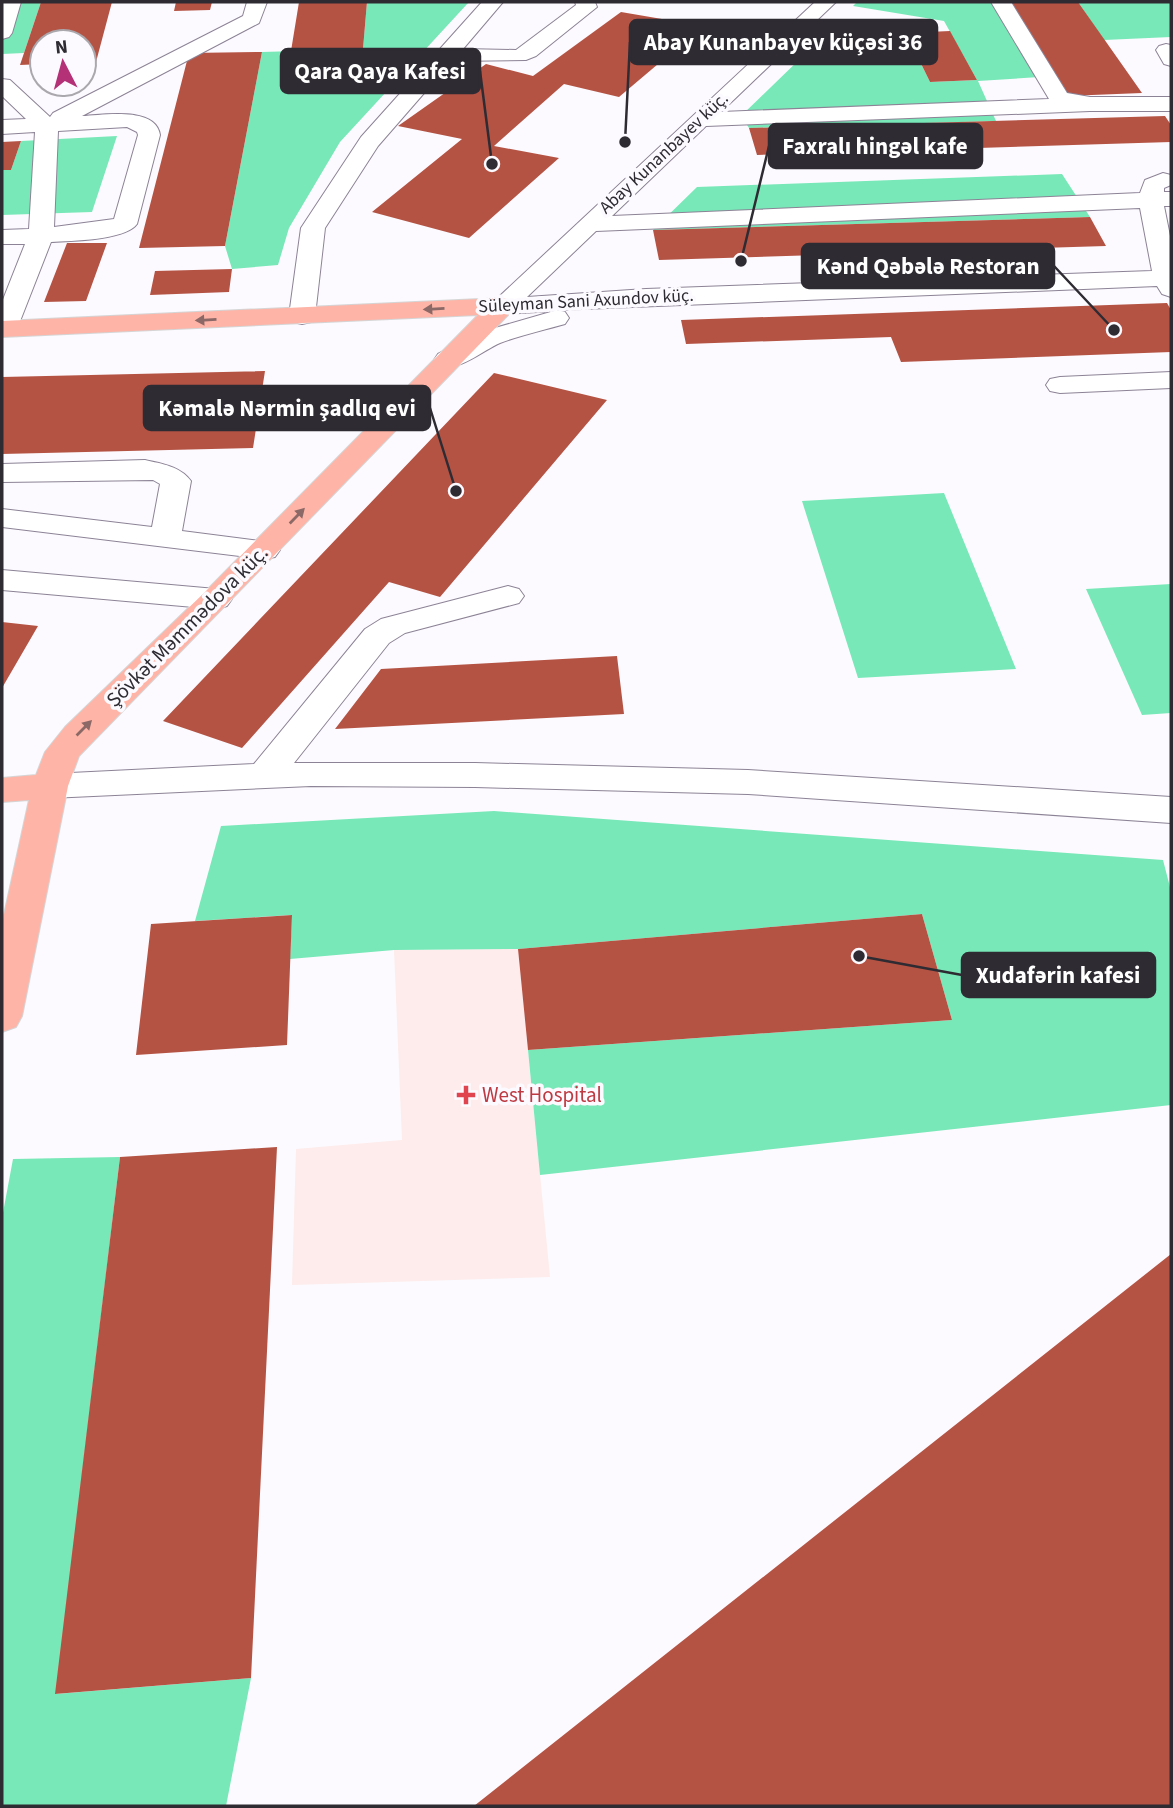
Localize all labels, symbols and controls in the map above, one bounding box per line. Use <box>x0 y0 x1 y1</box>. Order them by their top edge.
callout: Abay Kunanbayev küçəsi 36 <box>630 20 937 64</box>
text: Abay Kunanbayev küçəsi 36 <box>643 26 922 59</box>
north arrow <box>28 28 98 98</box>
text: N <box>54 33 69 62</box>
callout: Qara Qaya Kafesi <box>281 49 480 93</box>
text: Qara Qaya Kafesi <box>294 55 466 88</box>
street label: Abay Kunanbayev küç. <box>594 86 734 220</box>
callout: Faxralı hingəl kafe <box>769 124 982 168</box>
text: Faxralı hingəl kafe <box>782 130 968 163</box>
callout: Kәnd Qәbәlә Restoran <box>802 244 1054 288</box>
text: Kәnd Qәbәlә Restoran <box>816 250 1040 283</box>
street label: Süleyman Sani Axundov küç. <box>478 283 694 319</box>
one-way arrow <box>422 304 444 315</box>
one-way arrow <box>195 315 217 326</box>
callout: Kəmalə Nərmin şadlıq evi <box>144 386 430 430</box>
text: Kəmalə Nərmin şadlıq evi <box>158 392 416 425</box>
one-way arrow <box>289 508 305 524</box>
street label: Şövkət Məmmədova küç. <box>99 538 275 714</box>
one-way arrow <box>75 721 92 737</box>
callout: Xudafərin kafesi <box>962 953 1155 997</box>
text: Xudafərin kafesi <box>976 959 1140 992</box>
place label: West Hospital <box>482 1080 602 1110</box>
marker: West Hospital <box>456 1085 476 1105</box>

